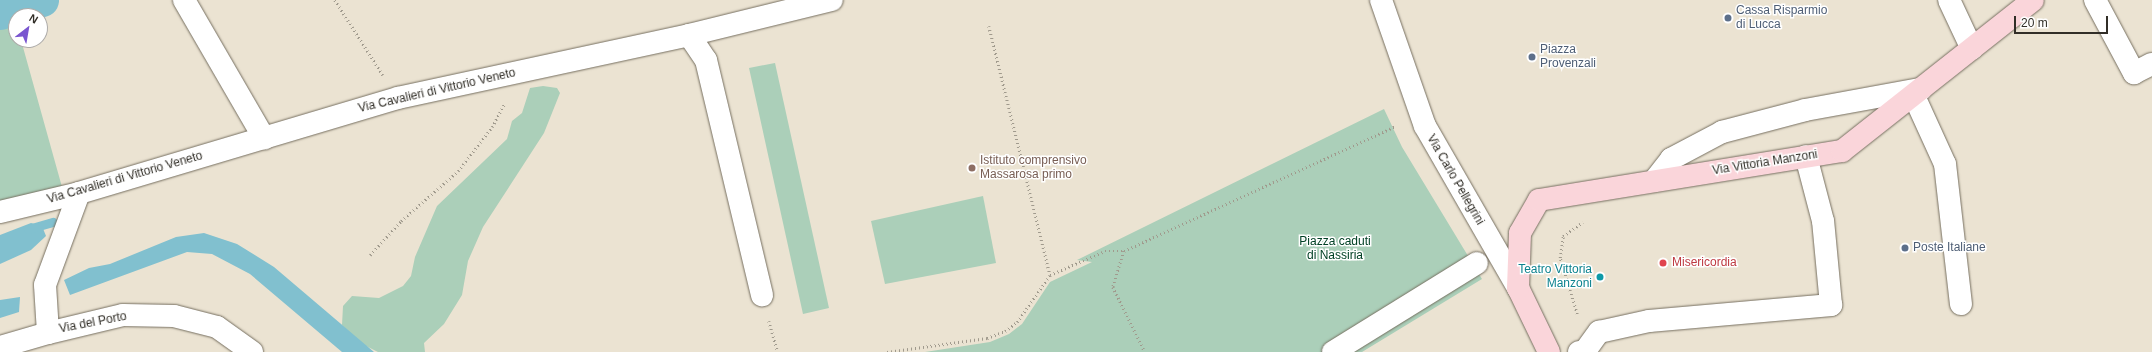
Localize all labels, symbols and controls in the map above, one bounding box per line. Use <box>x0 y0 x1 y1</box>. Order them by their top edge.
place label: Cassa Risparmio di Lucca <box>1736 4 1827 32</box>
north arrow <box>8 8 48 48</box>
scale bar <box>2016 8 2110 34</box>
text: N <box>27 11 40 26</box>
marker: Cassa Risparmio di Lucca <box>1723 13 1733 23</box>
text: 20 m <box>2021 16 2048 30</box>
place label: Piazza Provenzali <box>1540 43 1596 71</box>
marker: Piazza Provenzali <box>1527 52 1537 62</box>
street label: Via Cavalieri di Vittorio Veneto <box>357 66 517 116</box>
street label: Via Carlo Pellegrini <box>1423 132 1487 228</box>
street label: Via Vittoria Manzoni <box>1711 148 1819 178</box>
street label: Via Cavalieri di Vittorio Veneto <box>46 149 204 207</box>
place label: Istituto comprensivo Massarosa primo <box>980 154 1087 182</box>
marker: Istituto comprensivo Massarosa primo <box>967 163 977 173</box>
park label: Piazza caduti di Nassiria <box>1299 235 1371 263</box>
place label: Poste Italiane <box>1913 241 1986 255</box>
marker: Poste Italiane <box>1900 243 1910 253</box>
place label: Misericordia <box>1672 256 1737 270</box>
marker: Misericordia <box>1657 257 1669 269</box>
place label: Teatro Vittoria Manzoni <box>1518 263 1592 291</box>
marker: Teatro Vittoria Manzoni <box>1595 272 1605 282</box>
street label: Via del Porto <box>58 309 128 337</box>

